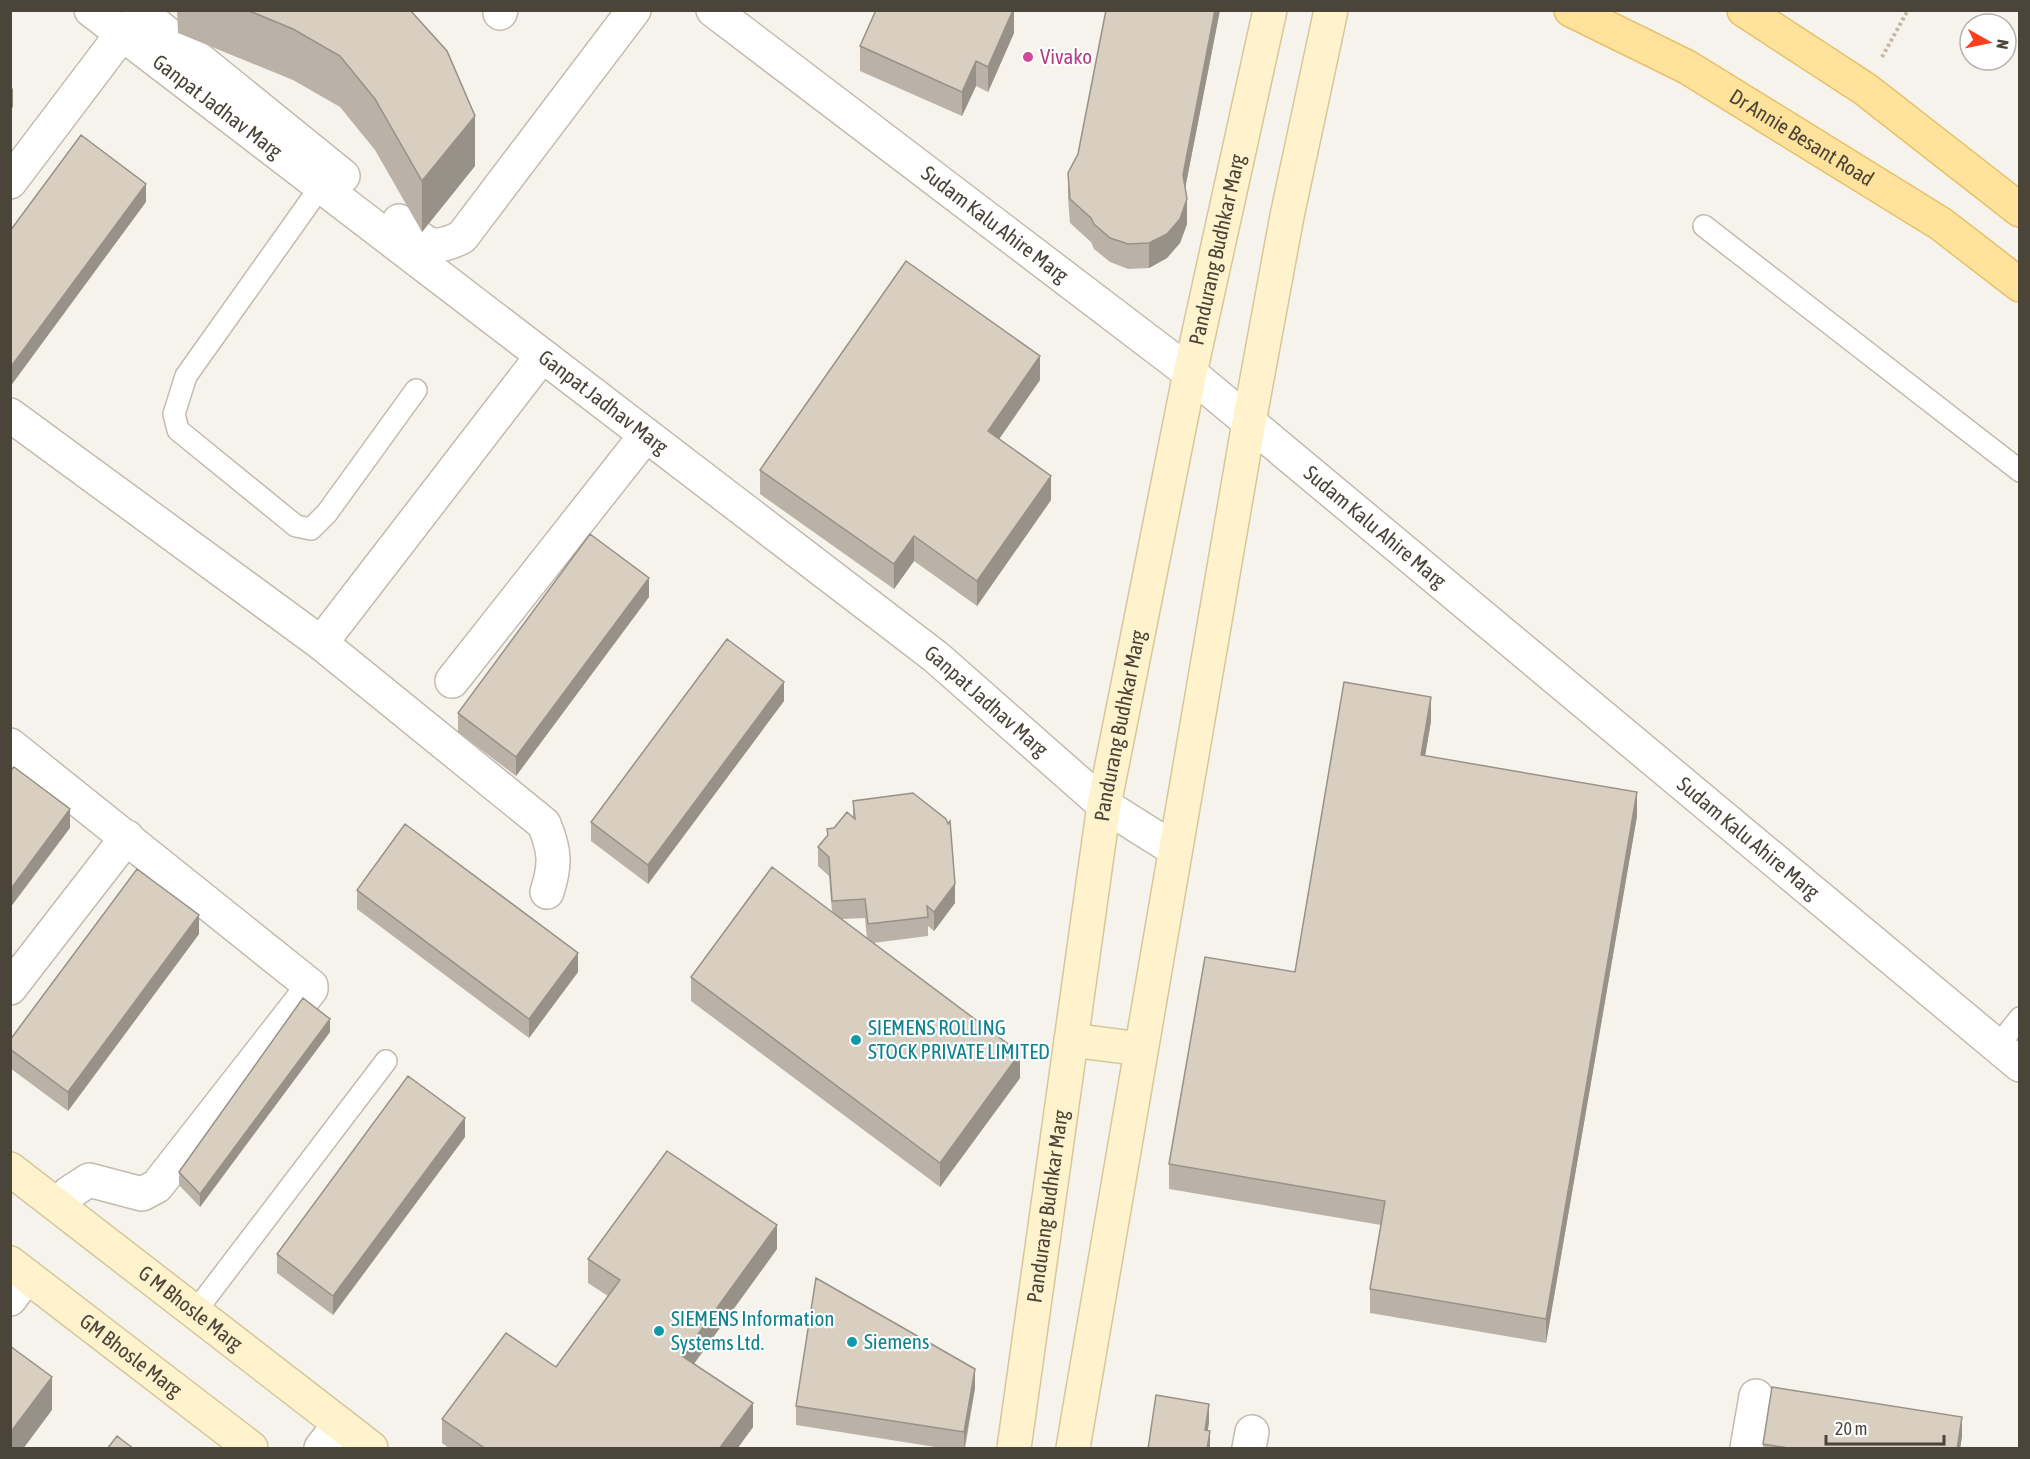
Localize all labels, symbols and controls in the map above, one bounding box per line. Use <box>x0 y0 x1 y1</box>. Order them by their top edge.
north arrow <box>1958 12 2018 72</box>
text: N <box>1993 38 2012 50</box>
place label: Vivako <box>1040 44 1092 68</box>
street label: Ganpat Jadhav Marg <box>149 49 287 163</box>
marker: Vivako <box>1021 50 1035 64</box>
street label: Dr Annie Besant Road <box>1726 83 1879 191</box>
street label: Pandurang Budhkar Marg <box>1184 152 1249 347</box>
street label: Sudam Kalu Ahire Marg <box>917 160 1073 287</box>
street label: Ganpat Jadhav Marg <box>534 344 673 458</box>
street label: Sudam Kalu Ahire Marg <box>1300 460 1451 592</box>
street label: Pandurang Budhkar Marg <box>1089 628 1150 823</box>
street label: Ganpat Jadhav Marg <box>920 640 1053 761</box>
street label: Sudam Kalu Ahire Marg <box>1673 771 1825 904</box>
place label: SIEMENS ROLLING STOCK PRIVATE LIMITED <box>868 1015 1050 1063</box>
marker: SIEMENS ROLLING STOCK PRIVATE LIMITED <box>849 1033 863 1047</box>
street label: Pandurang Budhkar Marg <box>1021 1108 1072 1304</box>
street label: G M Bhosle Marg <box>134 1260 248 1355</box>
place label: SIEMENS Information Systems Ltd. <box>671 1306 834 1354</box>
street label: GM Bhosle Marg <box>76 1308 187 1401</box>
marker: SIEMENS Information Systems Ltd. <box>652 1324 666 1338</box>
place label: Siemens <box>864 1329 929 1353</box>
marker: Siemens <box>845 1335 859 1349</box>
scale bar <box>1826 1408 1944 1446</box>
text: 20 m <box>1835 1418 1867 1439</box>

